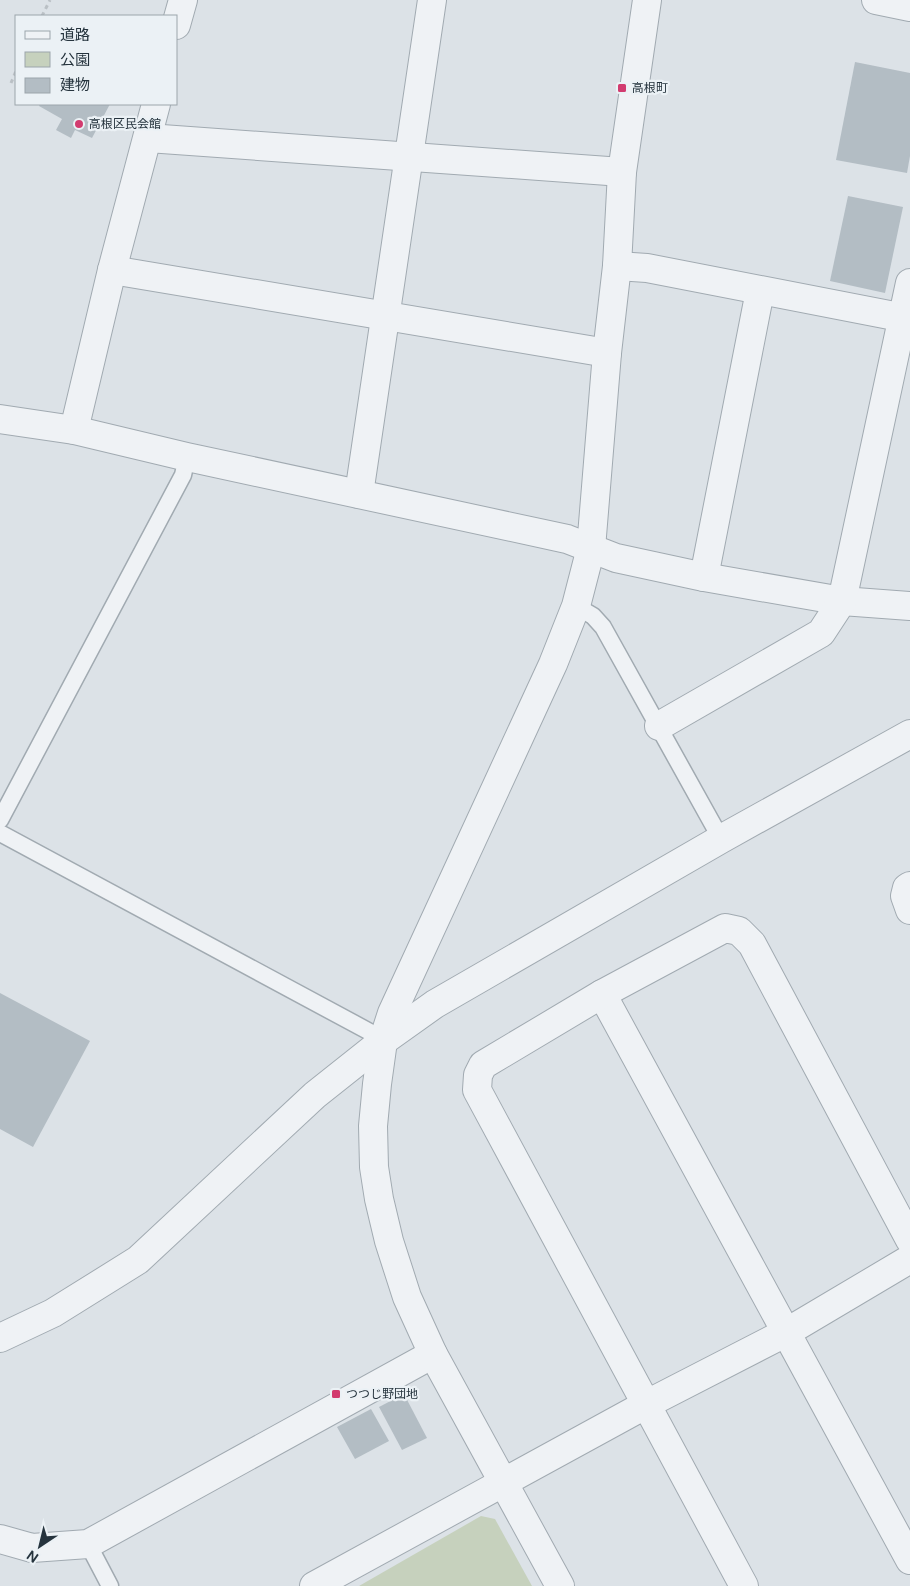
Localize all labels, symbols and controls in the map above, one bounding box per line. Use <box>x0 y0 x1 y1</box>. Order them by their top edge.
legend <box>15 15 178 105</box>
text: 道路 <box>60 25 90 45</box>
text: 公園 <box>60 50 90 70</box>
text: 建物 <box>60 75 90 95</box>
place label: 高根町 <box>632 80 668 96</box>
marker: 高根町 <box>616 82 628 94</box>
place label: 高根区民会館 <box>89 116 161 132</box>
marker: 高根区民会館 <box>73 118 85 130</box>
place label: つつじ野団地 <box>346 1386 418 1402</box>
marker: つつじ野団地 <box>330 1388 342 1400</box>
north arrow <box>15 1521 65 1571</box>
text: N <box>23 1546 42 1567</box>

